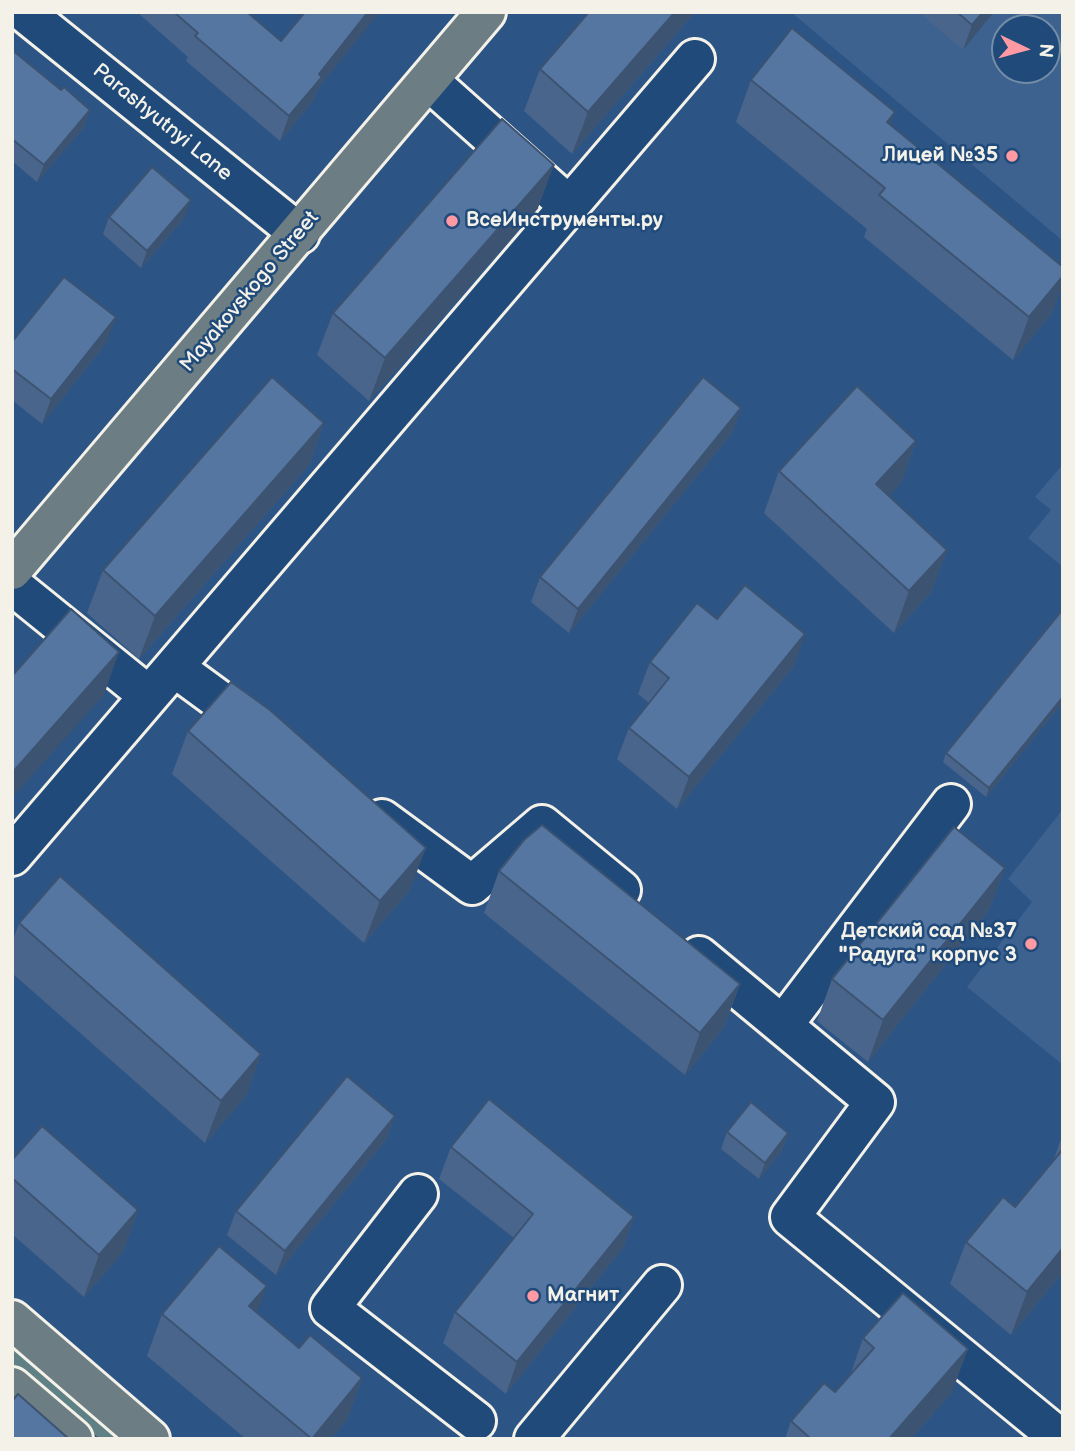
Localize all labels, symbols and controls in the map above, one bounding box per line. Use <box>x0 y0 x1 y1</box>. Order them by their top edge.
north arrow <box>991 14 1061 84</box>
text: N <box>1033 43 1058 59</box>
street label: Parashyutnyi Lane <box>87 59 237 187</box>
place label: Лицей №35 <box>882 143 998 169</box>
marker: Лицей №35 <box>1004 148 1020 164</box>
street label: Mayakovskogo Street <box>175 206 325 378</box>
place label: ВсеИнструменты.ру <box>466 208 663 234</box>
marker: ВсеИнструменты.ру <box>444 213 460 229</box>
place label: Детский сад №37 "Радуга" корпус 3 <box>839 919 1017 969</box>
marker: Детский сад №37 "Радуга" корпус 3 <box>1023 936 1039 952</box>
place label: Магнит <box>547 1283 619 1309</box>
marker: Магнит <box>525 1288 541 1304</box>

